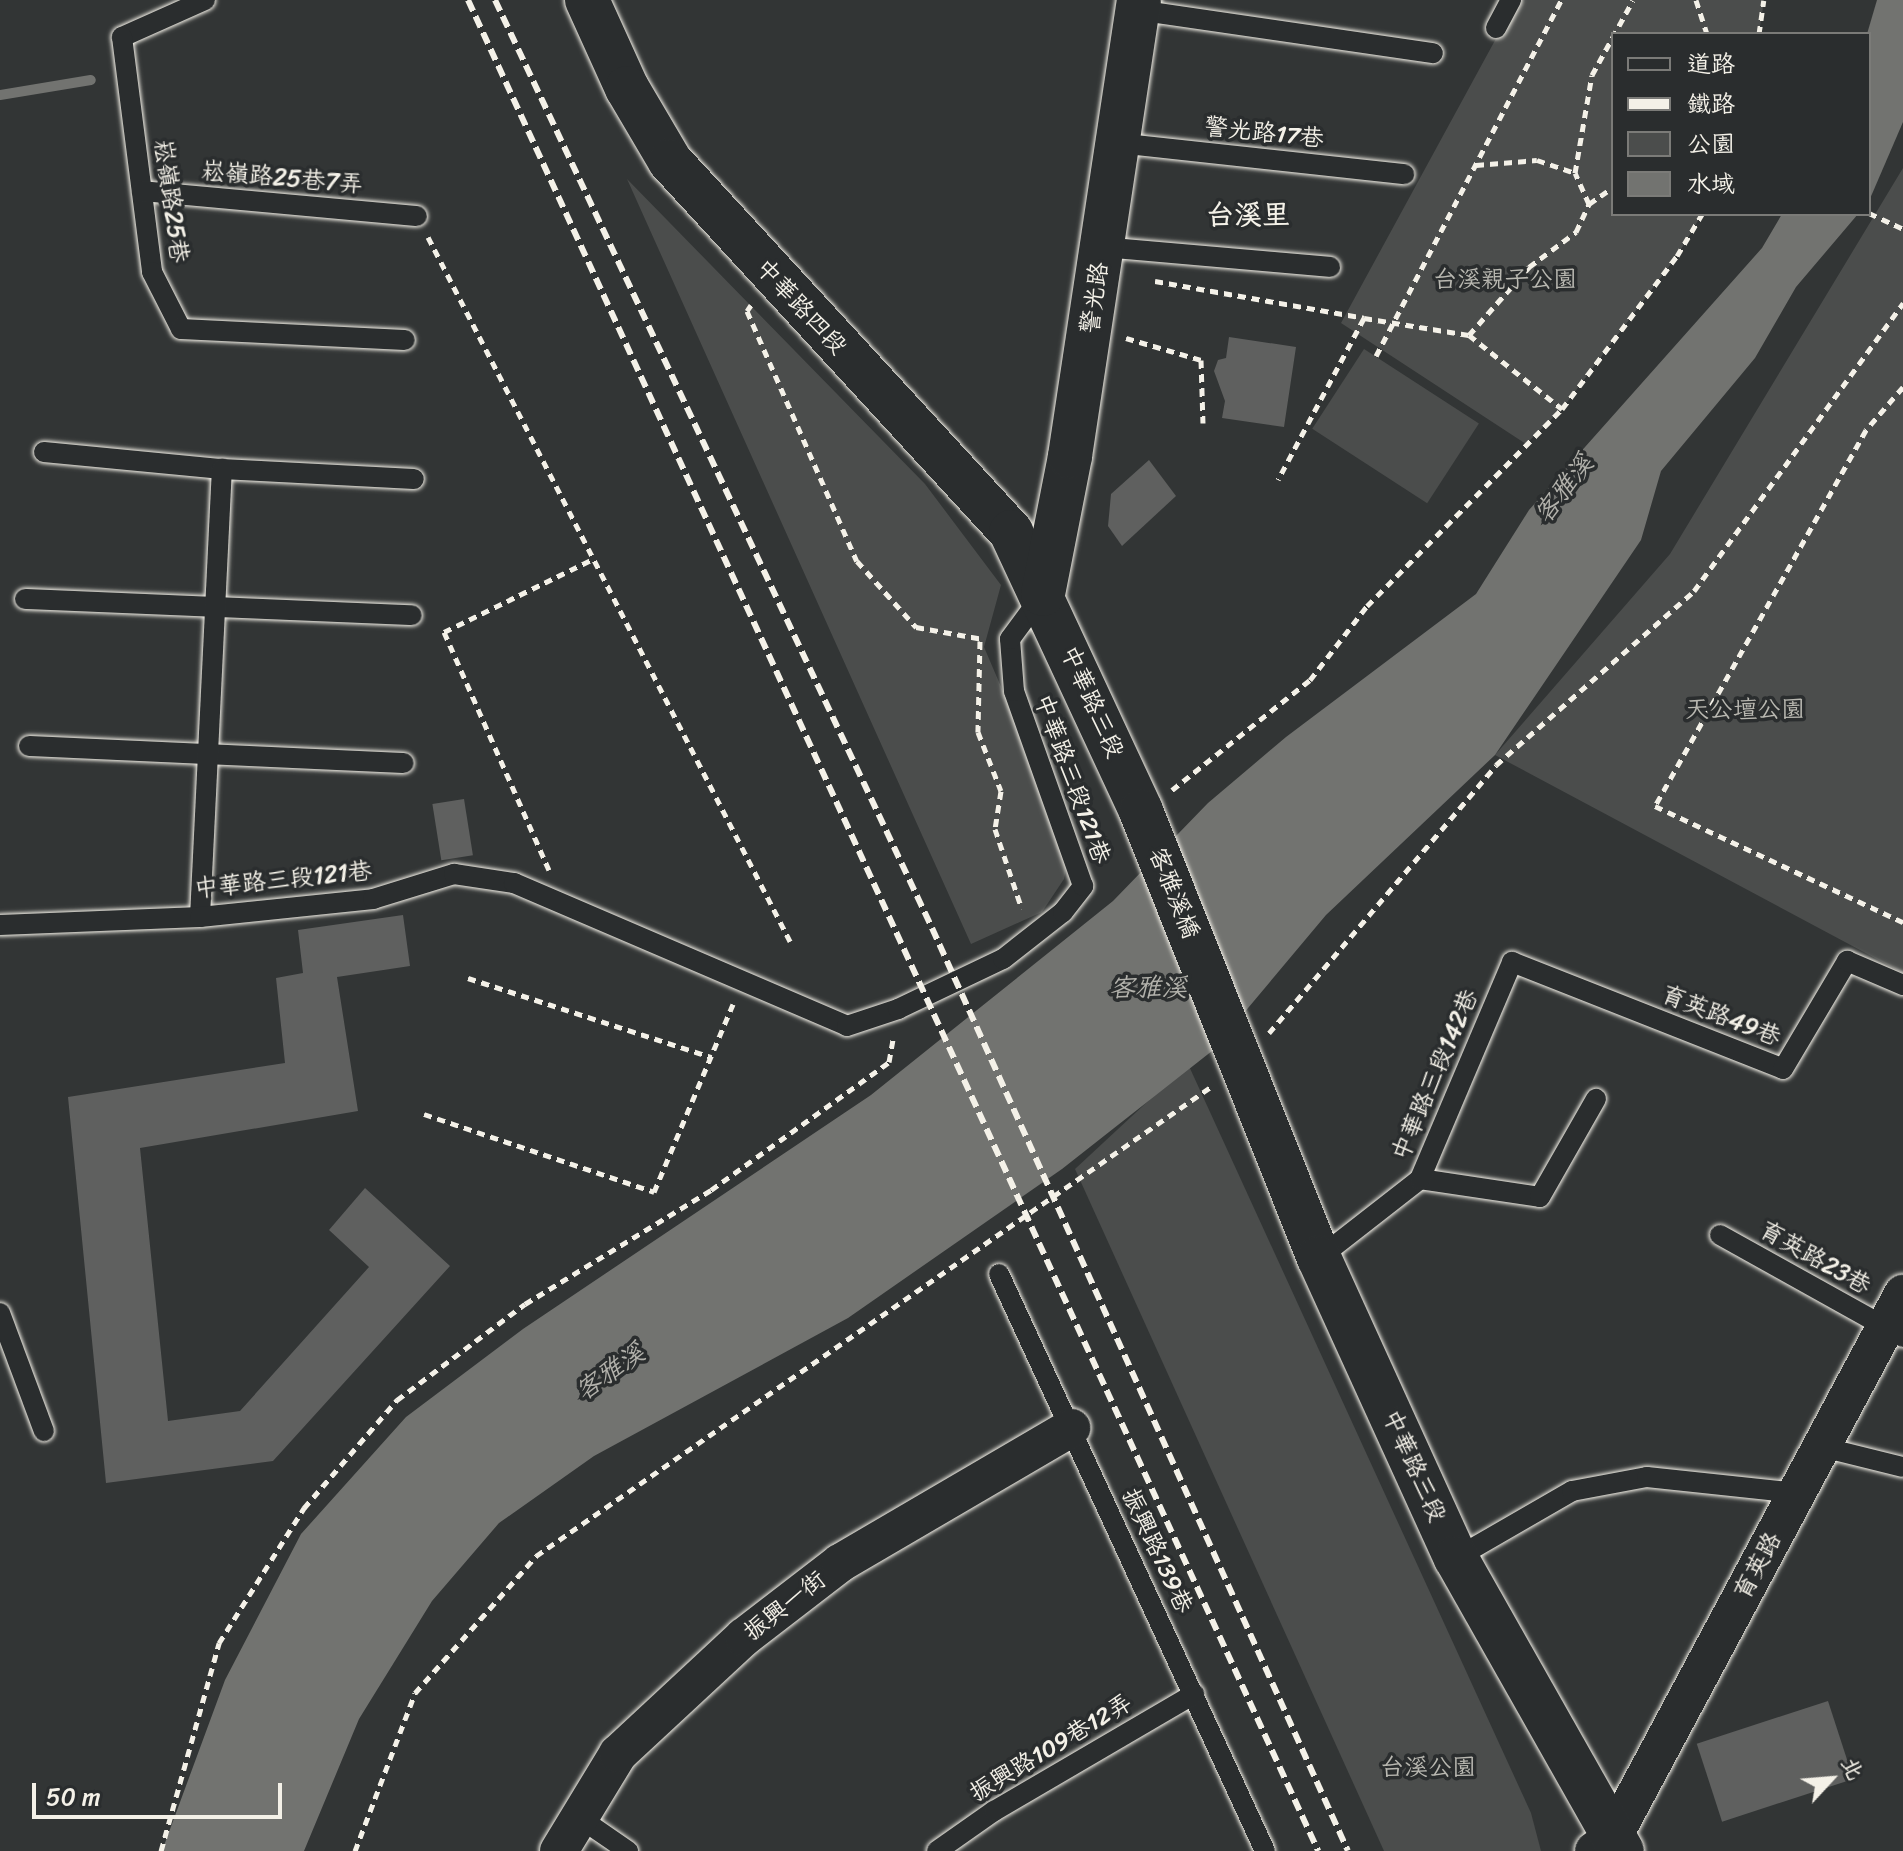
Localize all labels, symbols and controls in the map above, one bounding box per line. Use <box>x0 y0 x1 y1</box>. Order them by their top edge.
legend <box>1611 32 1871 216</box>
text: 道路 <box>1687 43 1735 85</box>
text: 鐵路 <box>1687 83 1735 125</box>
street label: 警光路17巷 <box>1203 112 1325 154</box>
text: 公園 <box>1687 123 1735 165</box>
street label: 崧嶺路25巷 <box>148 137 194 265</box>
street label: 崧嶺路25巷7弄 <box>200 157 364 199</box>
text: 水域 <box>1687 163 1735 205</box>
district label: 台溪里 <box>1206 198 1290 232</box>
street label: 中華路四段 <box>750 253 852 361</box>
street label: 警光路 <box>1076 260 1114 336</box>
park label: 台溪親子公園 <box>1433 266 1577 294</box>
water label: 客雅溪 <box>1528 449 1600 529</box>
street label: 中華路三段 <box>1054 641 1130 763</box>
street label: 中華路三段121巷 <box>1028 690 1116 868</box>
park label: 天公壇公園 <box>1685 696 1805 724</box>
street label: 客雅溪橋 <box>1143 843 1205 943</box>
street label: 中華路三段121巷 <box>193 856 373 904</box>
water label: 客雅溪 <box>1109 972 1187 1004</box>
street label: 育英路49巷 <box>1657 980 1785 1052</box>
street label: 中華路三段142巷 <box>1386 985 1484 1165</box>
street label: 育英路23巷 <box>1754 1216 1876 1300</box>
water label: 客雅溪 <box>569 1337 651 1407</box>
street label: 中華路三段 <box>1376 1405 1452 1527</box>
street label: 振興路139巷 <box>1116 1484 1198 1618</box>
street label: 育英路 <box>1728 1527 1788 1605</box>
street label: 振興一街 <box>738 1565 832 1647</box>
street label: 振興路109巷12弄 <box>965 1688 1137 1808</box>
north arrow <box>1791 1739 1871 1819</box>
text: 北 <box>1831 1750 1875 1787</box>
park label: 台溪公園 <box>1380 1754 1476 1782</box>
scale bar <box>36 1767 286 1817</box>
text: 50 m <box>46 1776 101 1818</box>

